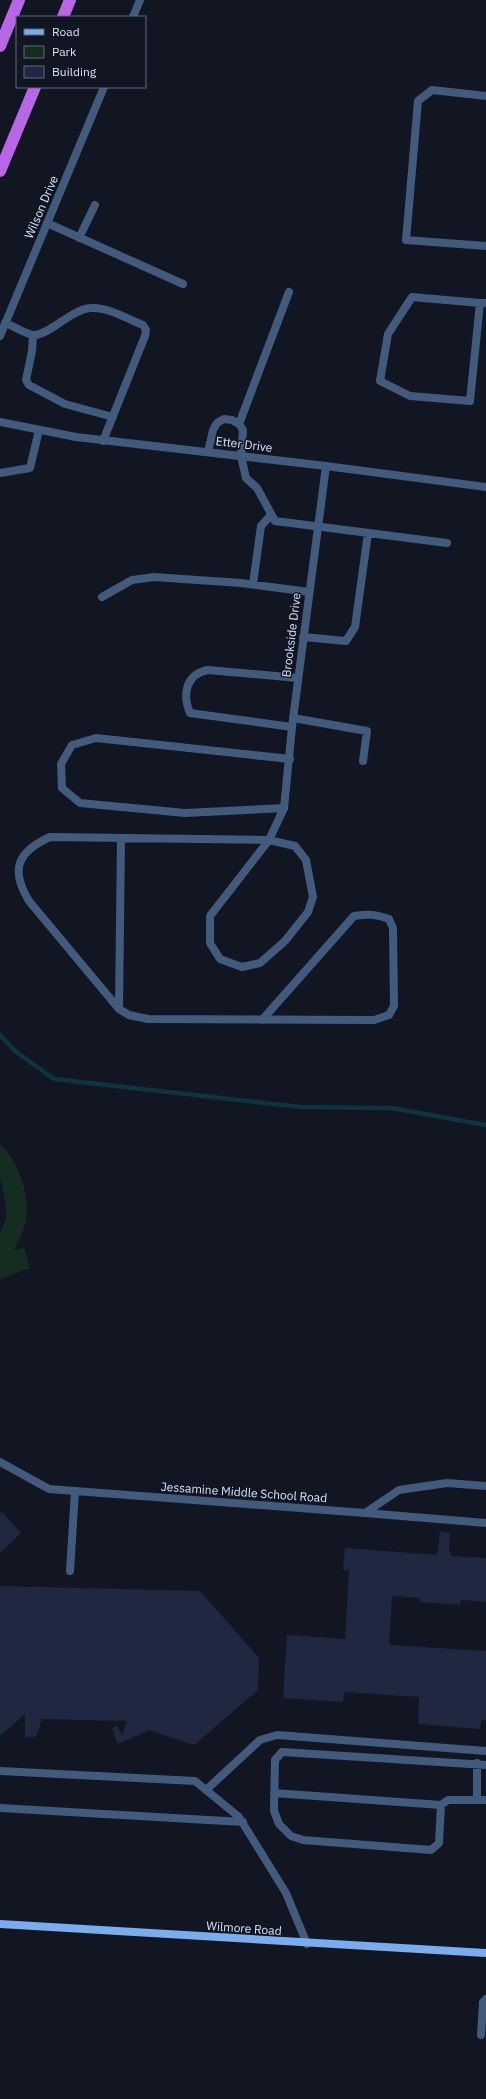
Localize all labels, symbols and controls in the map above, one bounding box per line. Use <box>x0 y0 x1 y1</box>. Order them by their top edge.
legend <box>16 16 146 88</box>
text: Road <box>52 24 80 39</box>
text: Park <box>52 44 77 59</box>
text: Building <box>52 64 97 79</box>
street label: Wilson Drive <box>21 173 61 241</box>
street label: Etter Drive <box>215 433 274 455</box>
street label: Brookside Drive <box>278 592 304 678</box>
street label: Jessamine Middle School Road <box>160 1479 328 1505</box>
street label: Wilmore Road <box>206 1918 282 1938</box>

